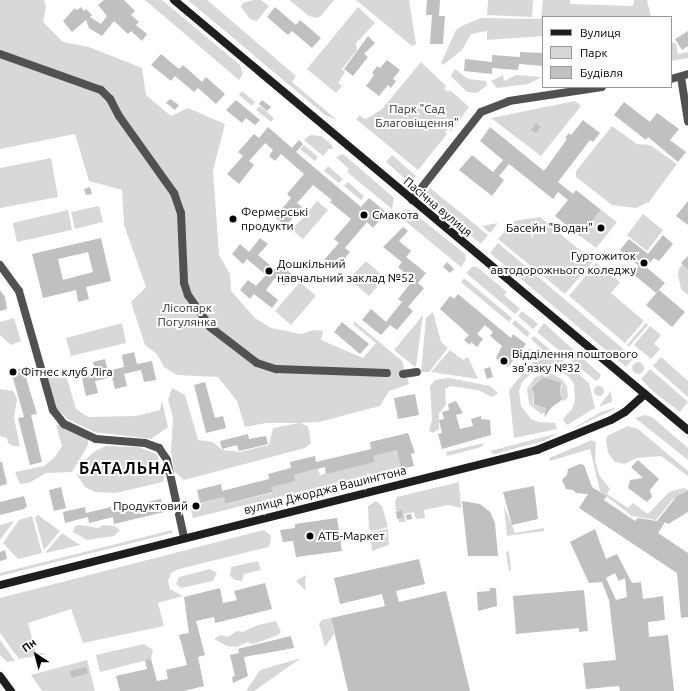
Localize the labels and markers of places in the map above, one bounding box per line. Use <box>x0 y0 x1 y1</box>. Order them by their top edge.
place label: Фермерські продукти <box>241 205 308 233</box>
place label: Смакота <box>372 208 419 222</box>
marker: Смакота <box>359 210 369 220</box>
marker: Фермерські продукти <box>228 214 238 224</box>
place label: Басейн "Водан" <box>506 221 593 235</box>
marker: Басейн "Водан" <box>596 223 606 233</box>
place label: Гуртожиток автодорожнього коледжу <box>491 249 636 277</box>
place label: Дошкільний навчальний заклад №52 <box>277 257 415 285</box>
marker: Гуртожиток автодорожнього коледжу <box>639 258 649 268</box>
marker: Дошкільний навчальний заклад №52 <box>264 266 274 276</box>
place label: Відділення поштового зв'язку №32 <box>512 347 638 375</box>
marker: Відділення поштового зв'язку №32 <box>499 356 509 366</box>
place label: Фітнес клуб Ліга <box>21 365 113 379</box>
marker: Фітнес клуб Ліга <box>8 367 18 377</box>
place label: Продуктовий <box>113 499 188 513</box>
marker: Продуктовий <box>191 501 201 511</box>
place label: АТБ-Маркет <box>318 529 385 543</box>
marker: АТБ-Маркет <box>305 531 315 541</box>

